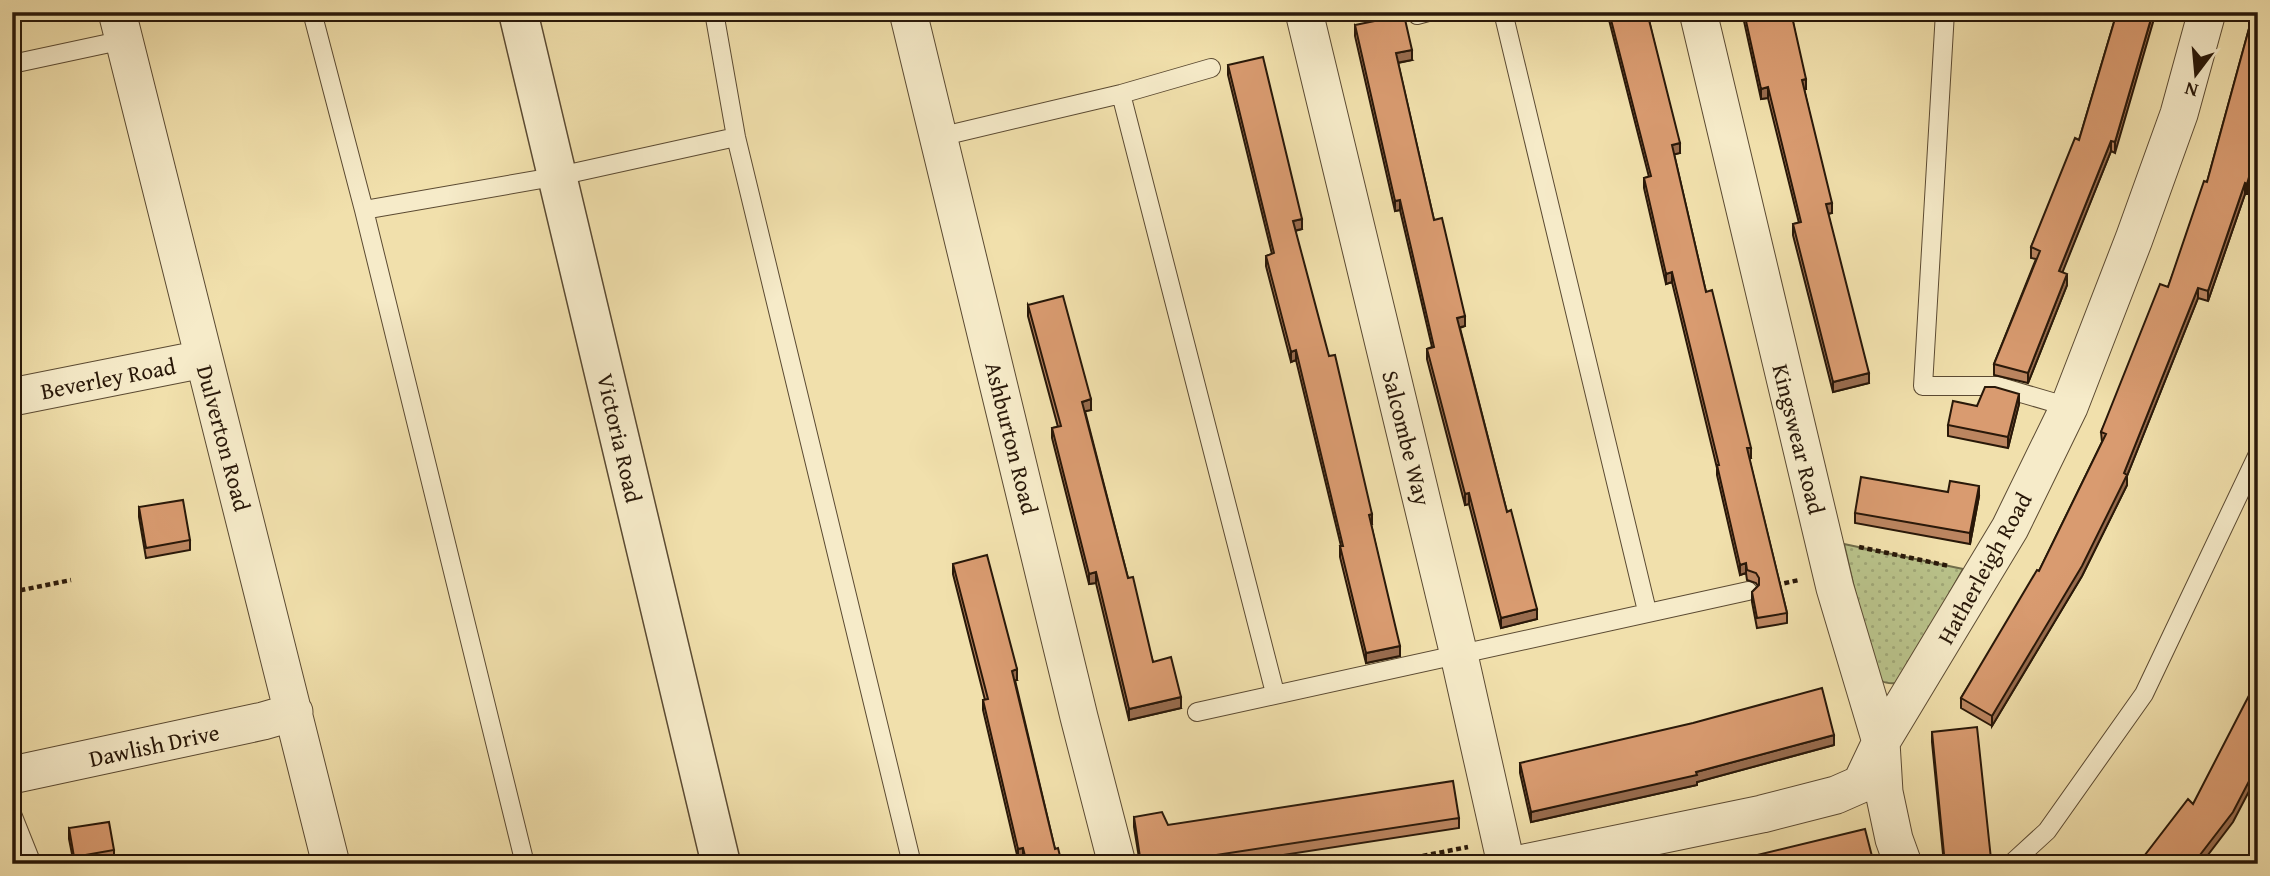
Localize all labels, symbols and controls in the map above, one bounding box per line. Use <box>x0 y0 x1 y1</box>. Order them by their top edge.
north arrow <box>2162 38 2232 108</box>
text: N <box>2181 75 2201 106</box>
street label: Beverley Road <box>38 349 179 407</box>
street label: Ashburton Road <box>977 358 1047 518</box>
street label: Kingswear Road <box>1764 360 1834 518</box>
street label: Dulverton Road <box>189 361 260 515</box>
street label: Salcombe Way <box>1374 367 1440 509</box>
street label: Victoria Road <box>589 370 651 507</box>
street label: Hatherleigh Road <box>1929 486 2040 650</box>
street label: Dawlish Drive <box>86 715 222 775</box>

